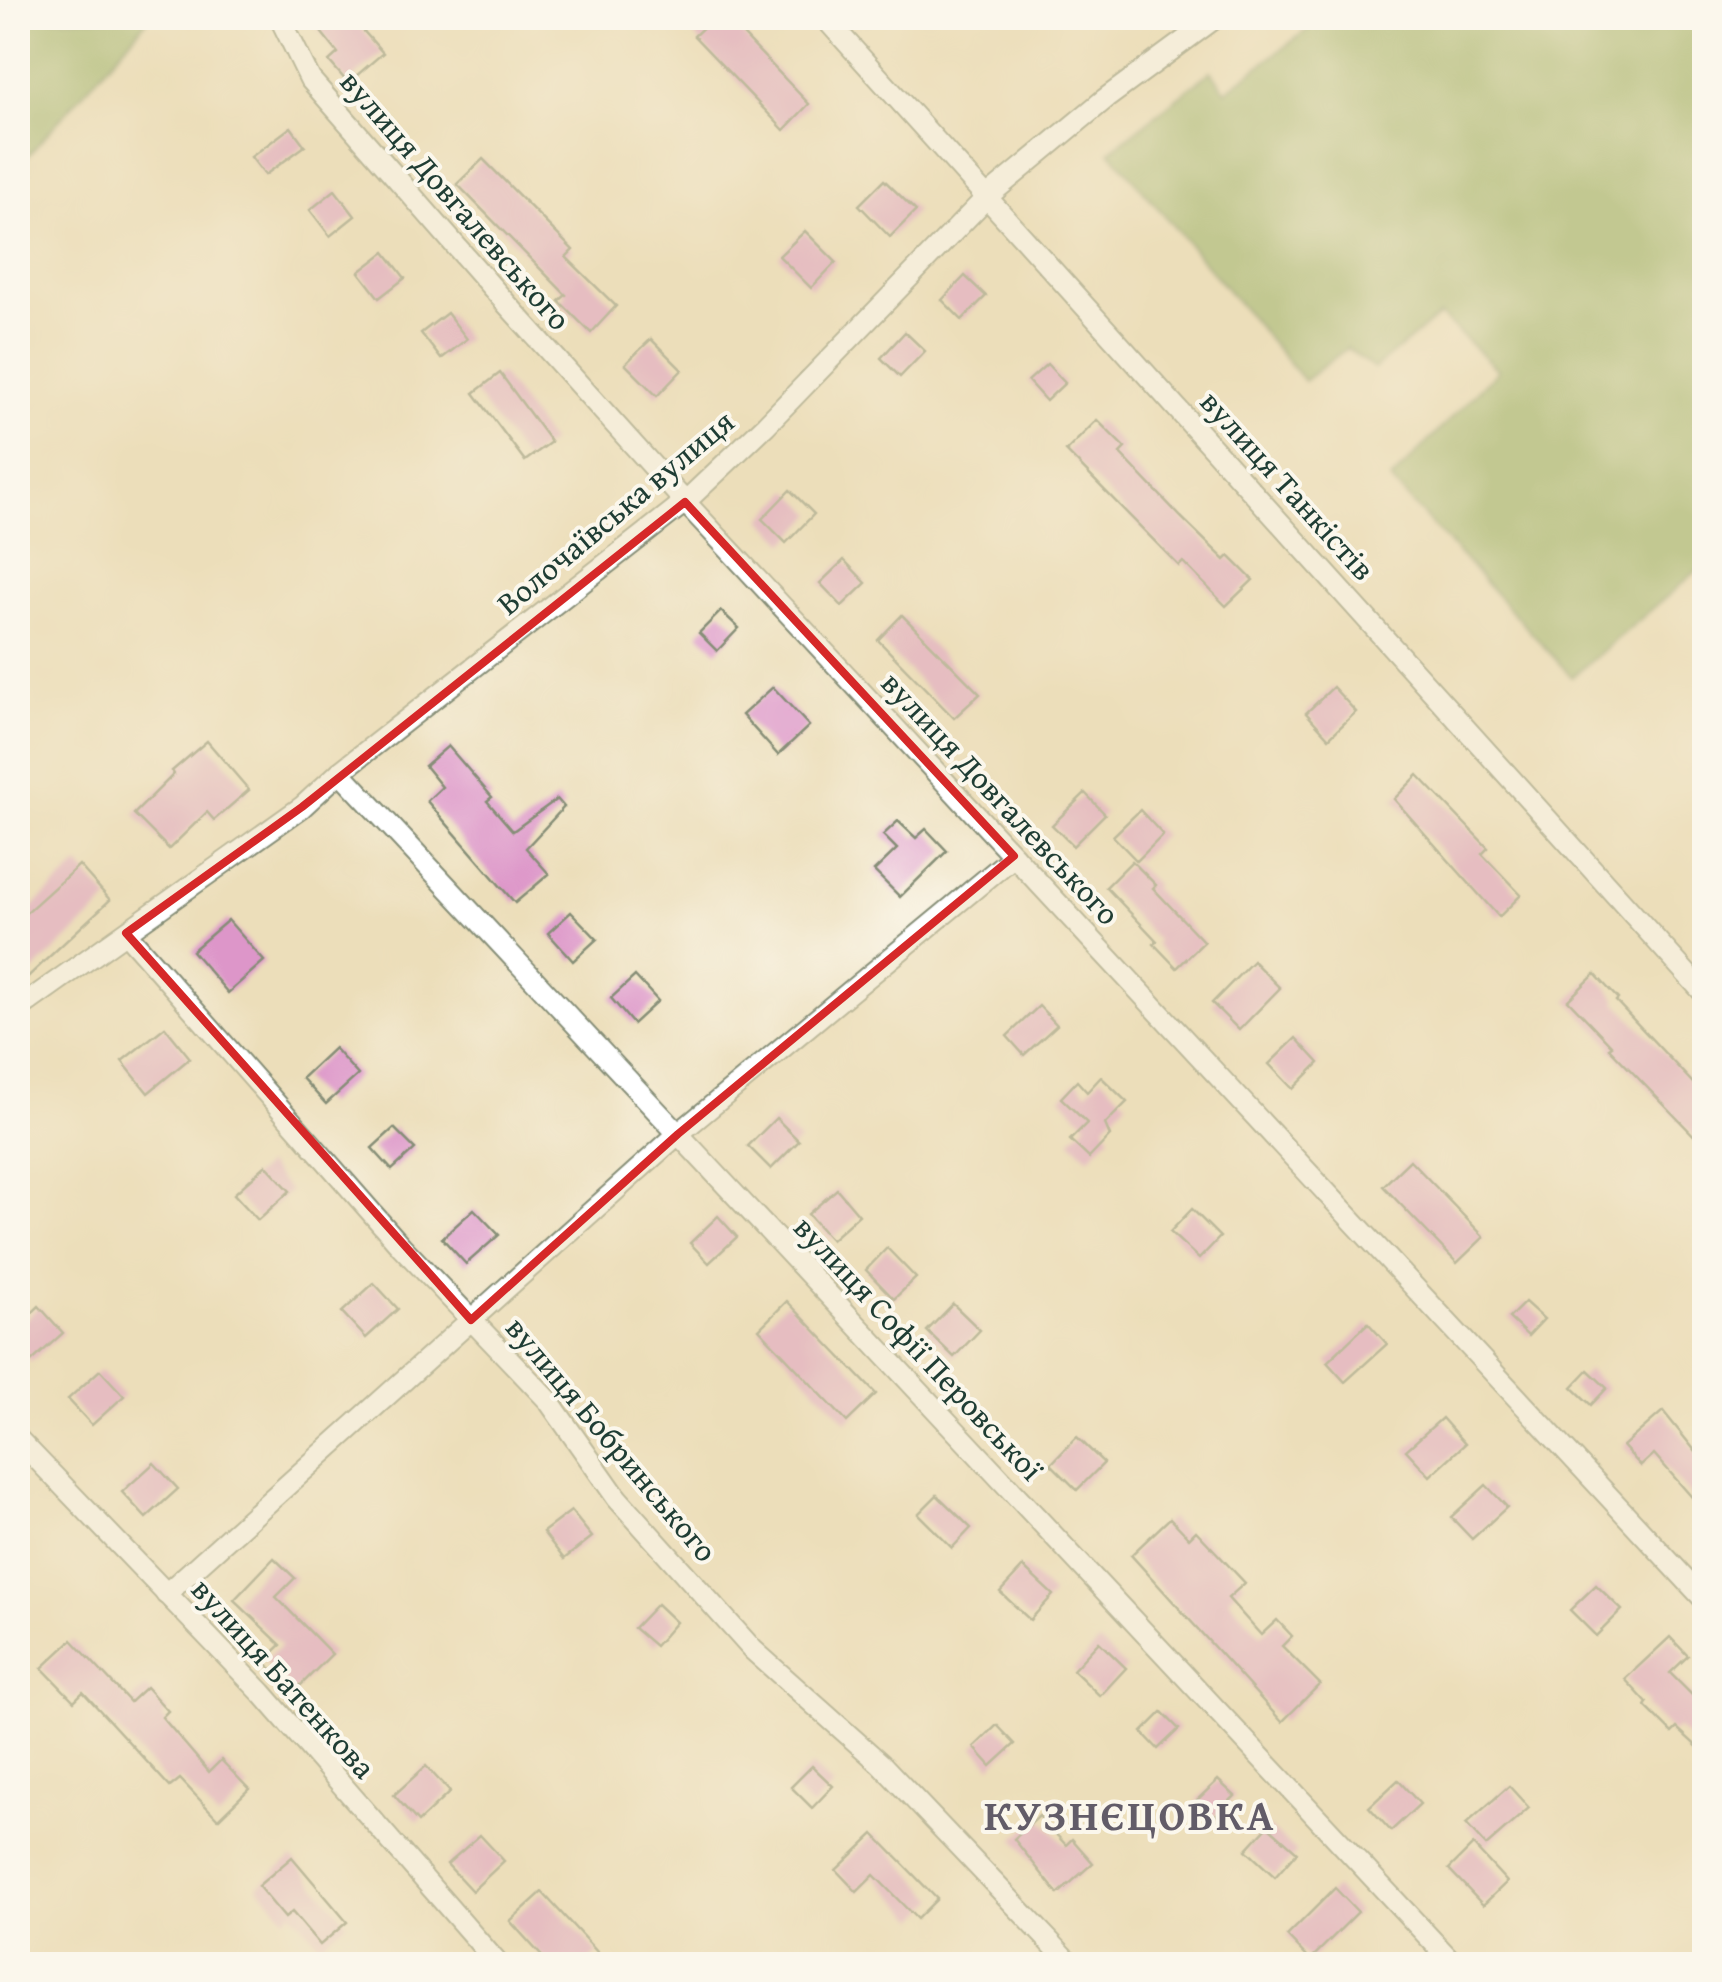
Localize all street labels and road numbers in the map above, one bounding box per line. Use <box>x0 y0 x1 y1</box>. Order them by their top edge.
street label: вулиця Довгалевського <box>329 59 583 341</box>
street label: вулиця Танкістів <box>1190 379 1386 591</box>
street label: Волочаївська вулиця <box>486 398 744 626</box>
street label: вулиця Довгалевського <box>871 661 1131 935</box>
street label: вулиця Софії Перовської <box>783 1205 1055 1491</box>
street label: вулиця Бобринського <box>495 1306 729 1572</box>
street label: вулиця Батенкова <box>181 1567 388 1790</box>

